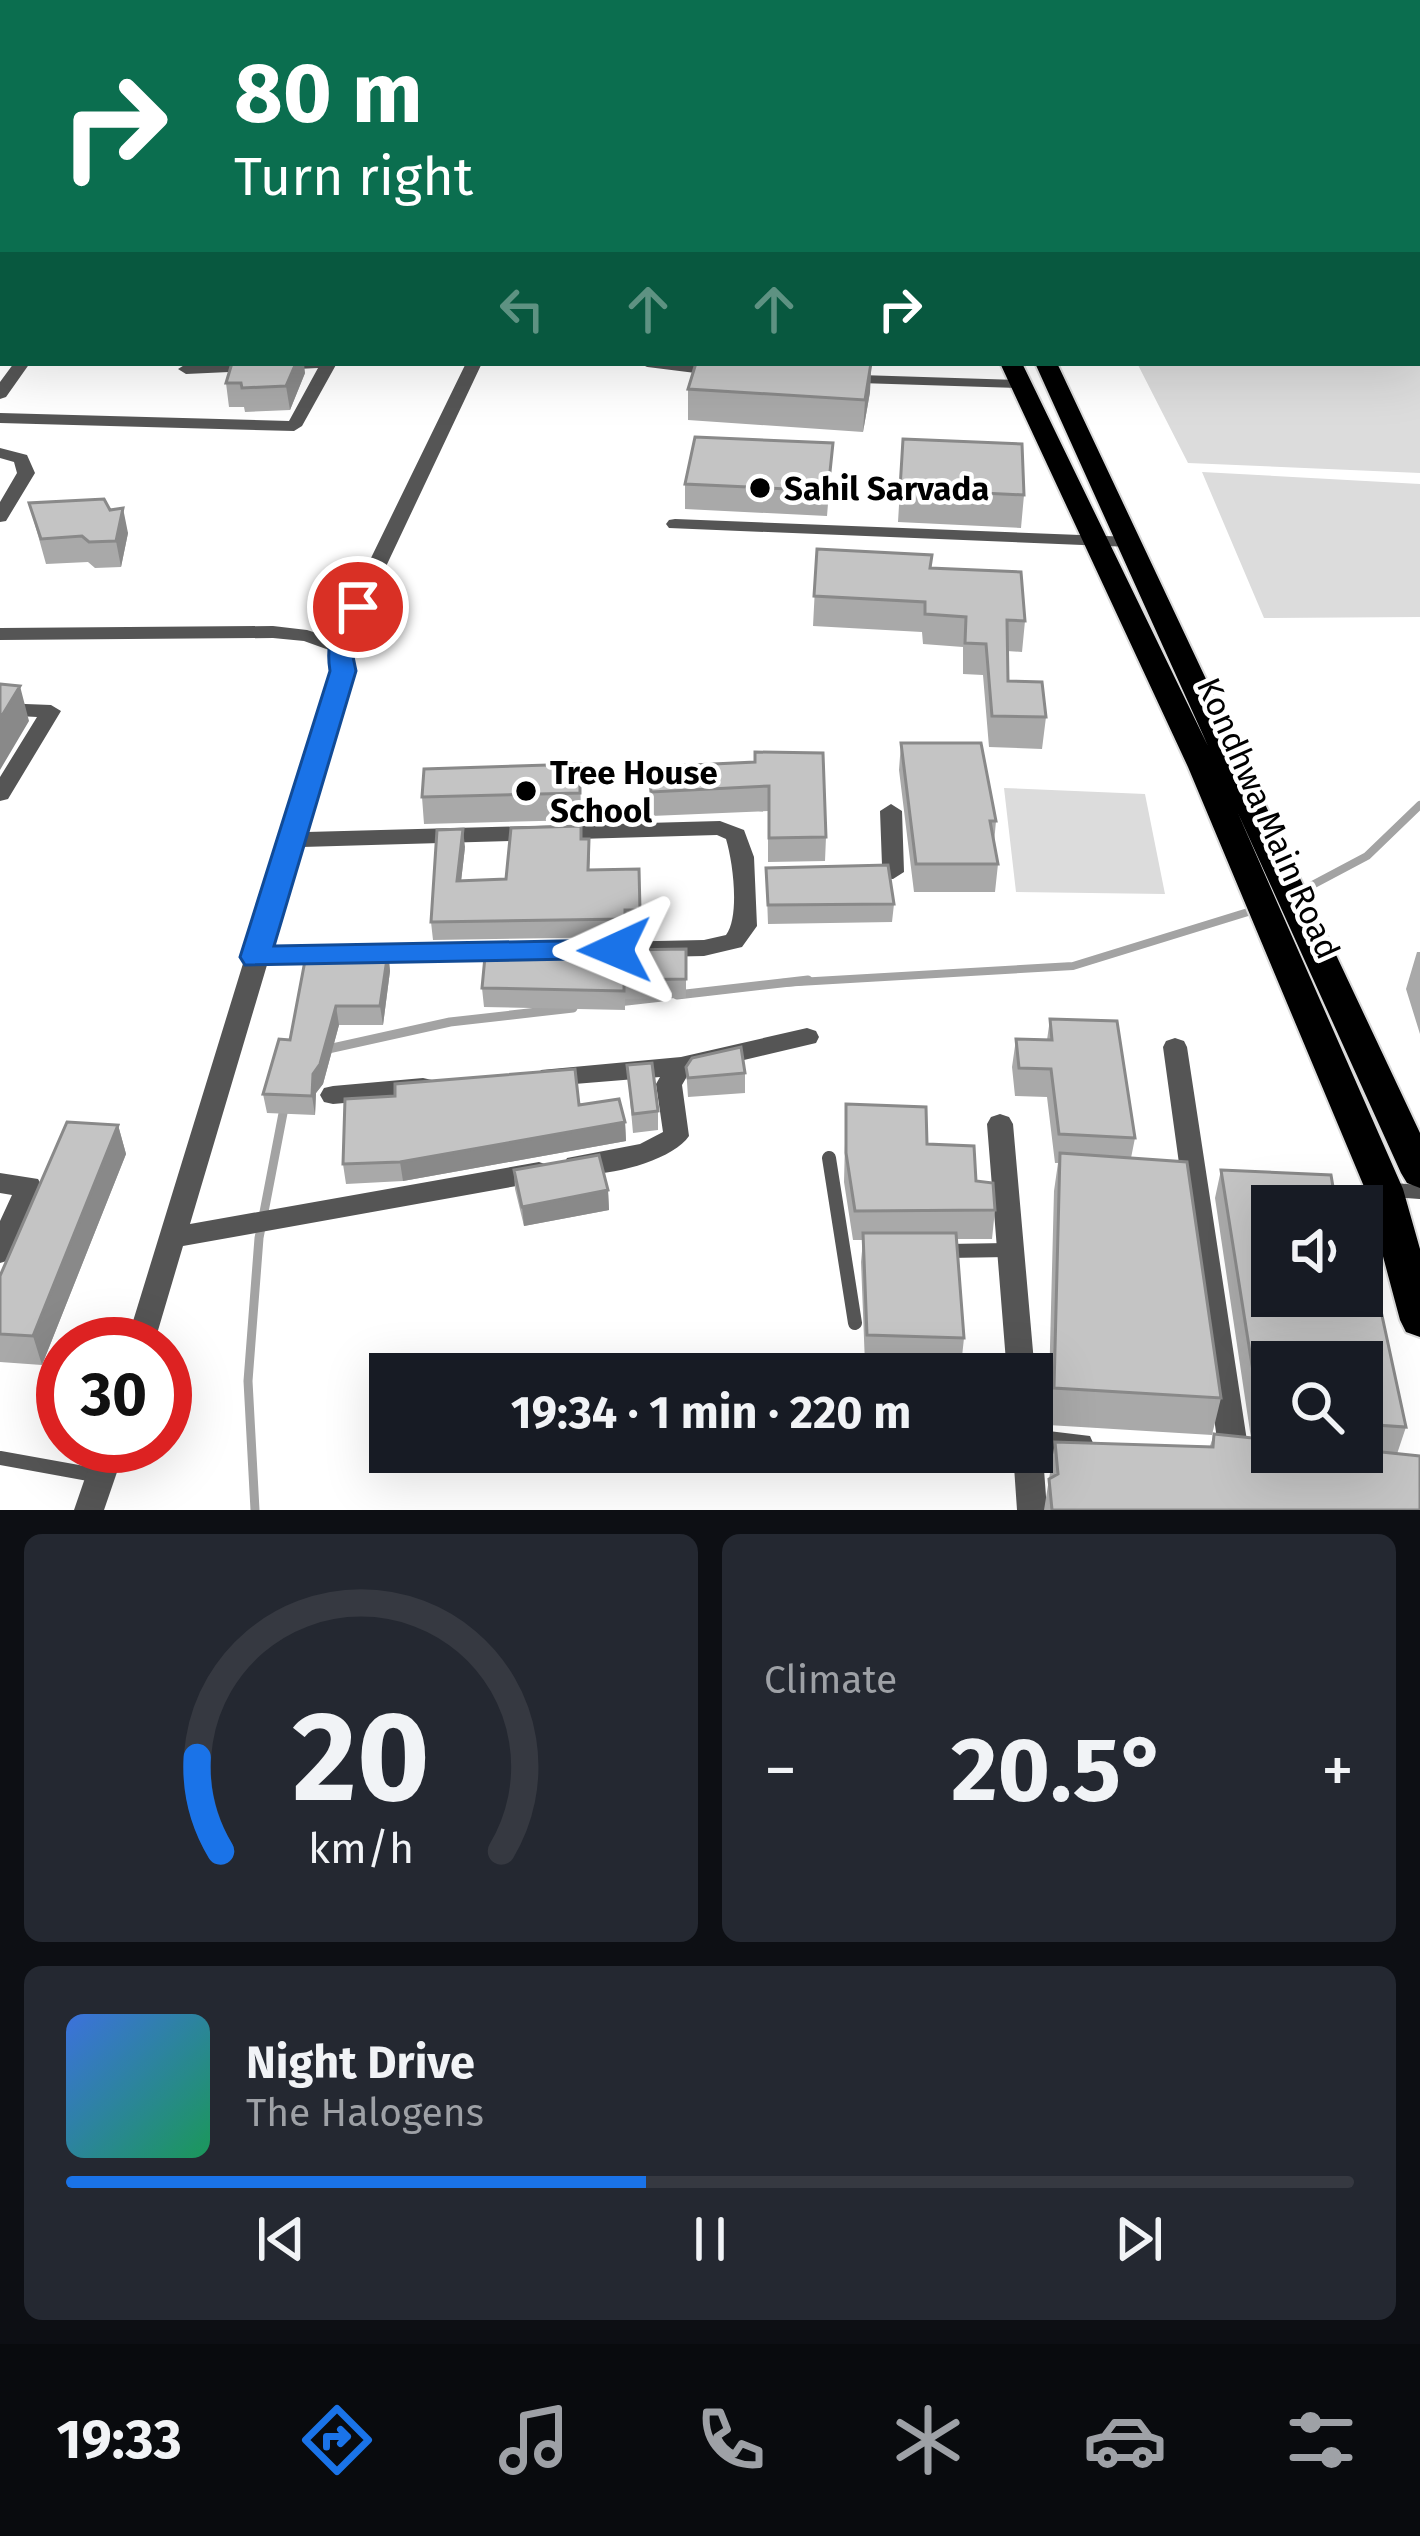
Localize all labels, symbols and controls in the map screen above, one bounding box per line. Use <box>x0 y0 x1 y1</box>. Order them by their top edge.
text: 80 m <box>234 43 423 144</box>
icon: right <box>36 48 192 204</box>
text: Turn right <box>234 145 473 209</box>
icon: left <box>489 276 555 342</box>
icon: ahead <box>615 276 681 342</box>
icon: ahead <box>741 276 807 342</box>
icon: right <box>867 276 933 342</box>
place label: Sahil Sarvada <box>784 469 989 509</box>
marker: Sahil Sarvada <box>747 475 773 501</box>
pin <box>307 556 409 658</box>
icon: arrive <box>325 574 391 640</box>
street label: Kondhwa Main Road <box>1188 672 1348 965</box>
place label: Tree House School <box>550 753 718 831</box>
marker: Tree House School <box>513 778 539 804</box>
position arrow <box>552 887 678 1013</box>
map controls <box>1251 1185 1383 1473</box>
button: sound <box>1251 1185 1383 1317</box>
speed limit sign: 30 <box>36 1317 192 1473</box>
button: search <box>1251 1341 1383 1473</box>
text: 19:34 · 1 min · 220 m <box>511 1386 911 1440</box>
text: Climate <box>764 1657 897 1703</box>
text: 20 <box>292 1683 430 1833</box>
text: 20.5° <box>951 1716 1167 1824</box>
text: − <box>764 1731 797 1810</box>
text: + <box>1321 1731 1354 1810</box>
text: km/h <box>308 1823 414 1874</box>
text: Night Drive <box>246 2036 475 2090</box>
text: The Halogens <box>246 2090 484 2136</box>
icon: previous <box>248 2206 314 2272</box>
icon: pause <box>677 2206 743 2272</box>
icon: next <box>1106 2206 1172 2272</box>
icon: directions <box>295 2398 379 2482</box>
icon: music <box>492 2398 576 2482</box>
icon: phone <box>689 2398 773 2482</box>
icon: climate <box>886 2398 970 2482</box>
icon: car <box>1083 2398 1167 2482</box>
icon: filters <box>1279 2398 1363 2482</box>
text: 19:33 <box>56 2408 182 2472</box>

